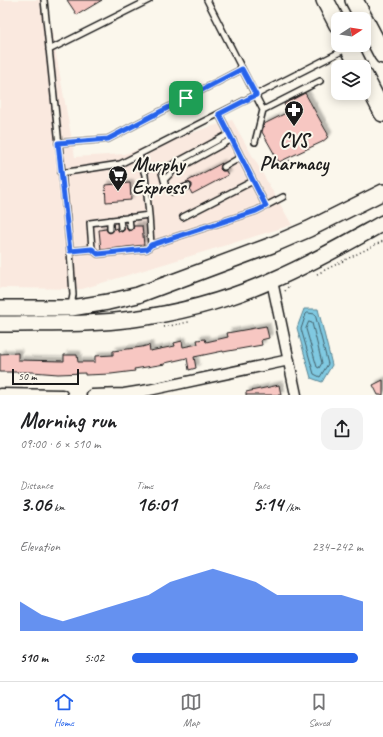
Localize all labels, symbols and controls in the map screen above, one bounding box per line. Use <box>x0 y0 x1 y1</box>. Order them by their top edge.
north arrow <box>331 12 371 52</box>
map controls <box>331 12 371 100</box>
button: layers <box>331 60 371 100</box>
pin <box>169 81 203 115</box>
icon: arrive <box>175 87 197 109</box>
pharmacy icon: CVS Pharmacy <box>283 99 305 127</box>
place label: CVS Pharmacy <box>260 128 331 177</box>
place label: Murphy Express <box>132 152 187 200</box>
supermarket icon: Murphy Express <box>107 164 129 192</box>
scale bar <box>12 367 79 386</box>
text: 50 m <box>18 369 37 383</box>
text: Morning run <box>20 407 116 435</box>
button: share <box>321 408 363 450</box>
text: 09:00 · 6 × 510 m <box>20 436 101 452</box>
text: Distance <box>20 478 53 492</box>
text: Time <box>136 478 153 492</box>
text: Pace <box>253 478 270 492</box>
text: 3.06 <box>20 492 51 517</box>
text: 16:01 <box>136 492 177 517</box>
text: 5:14 <box>253 492 283 517</box>
text: km <box>51 500 65 514</box>
text: /km <box>283 500 300 514</box>
text: Elevation <box>20 539 60 555</box>
text: 234–242 m <box>312 539 363 555</box>
text: 510 m <box>20 650 48 666</box>
text: 5:02 <box>84 650 104 666</box>
tab: Home <box>53 691 75 729</box>
tab: Map <box>180 691 202 729</box>
tab: Saved <box>308 691 330 729</box>

